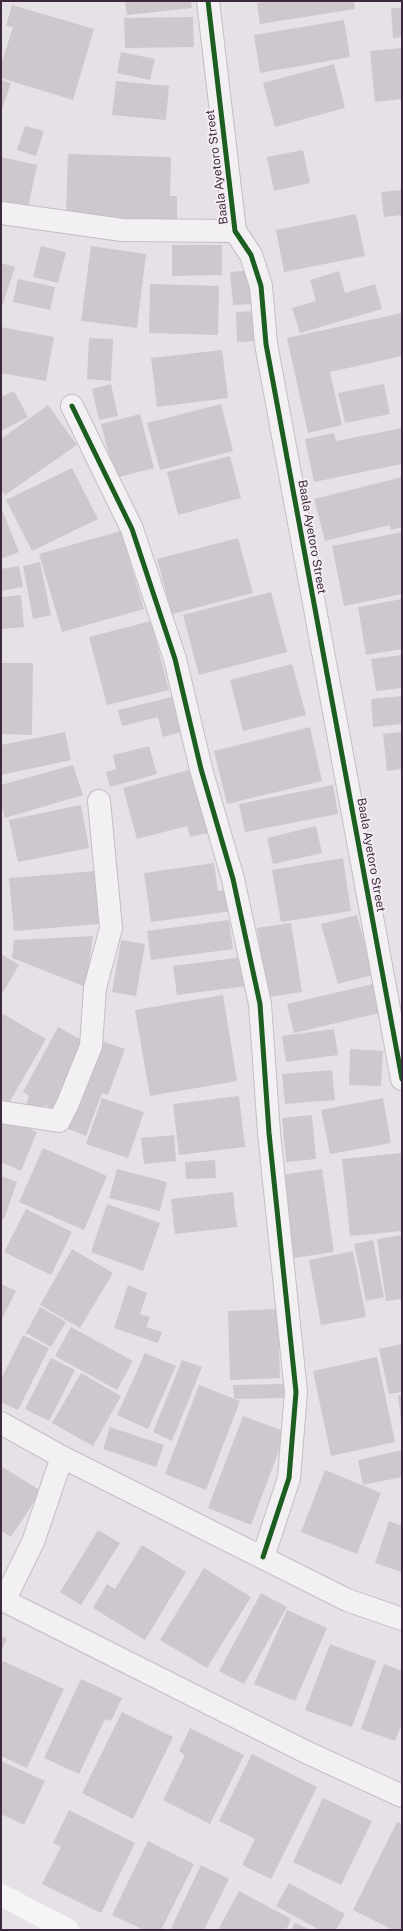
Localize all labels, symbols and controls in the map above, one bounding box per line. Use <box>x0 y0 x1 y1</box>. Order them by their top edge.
street label: Baala Ayetoro Street <box>203 109 231 225</box>
street label: Baala Ayetoro Street <box>295 479 329 595</box>
street label: Baala Ayetoro Street <box>354 797 388 913</box>

